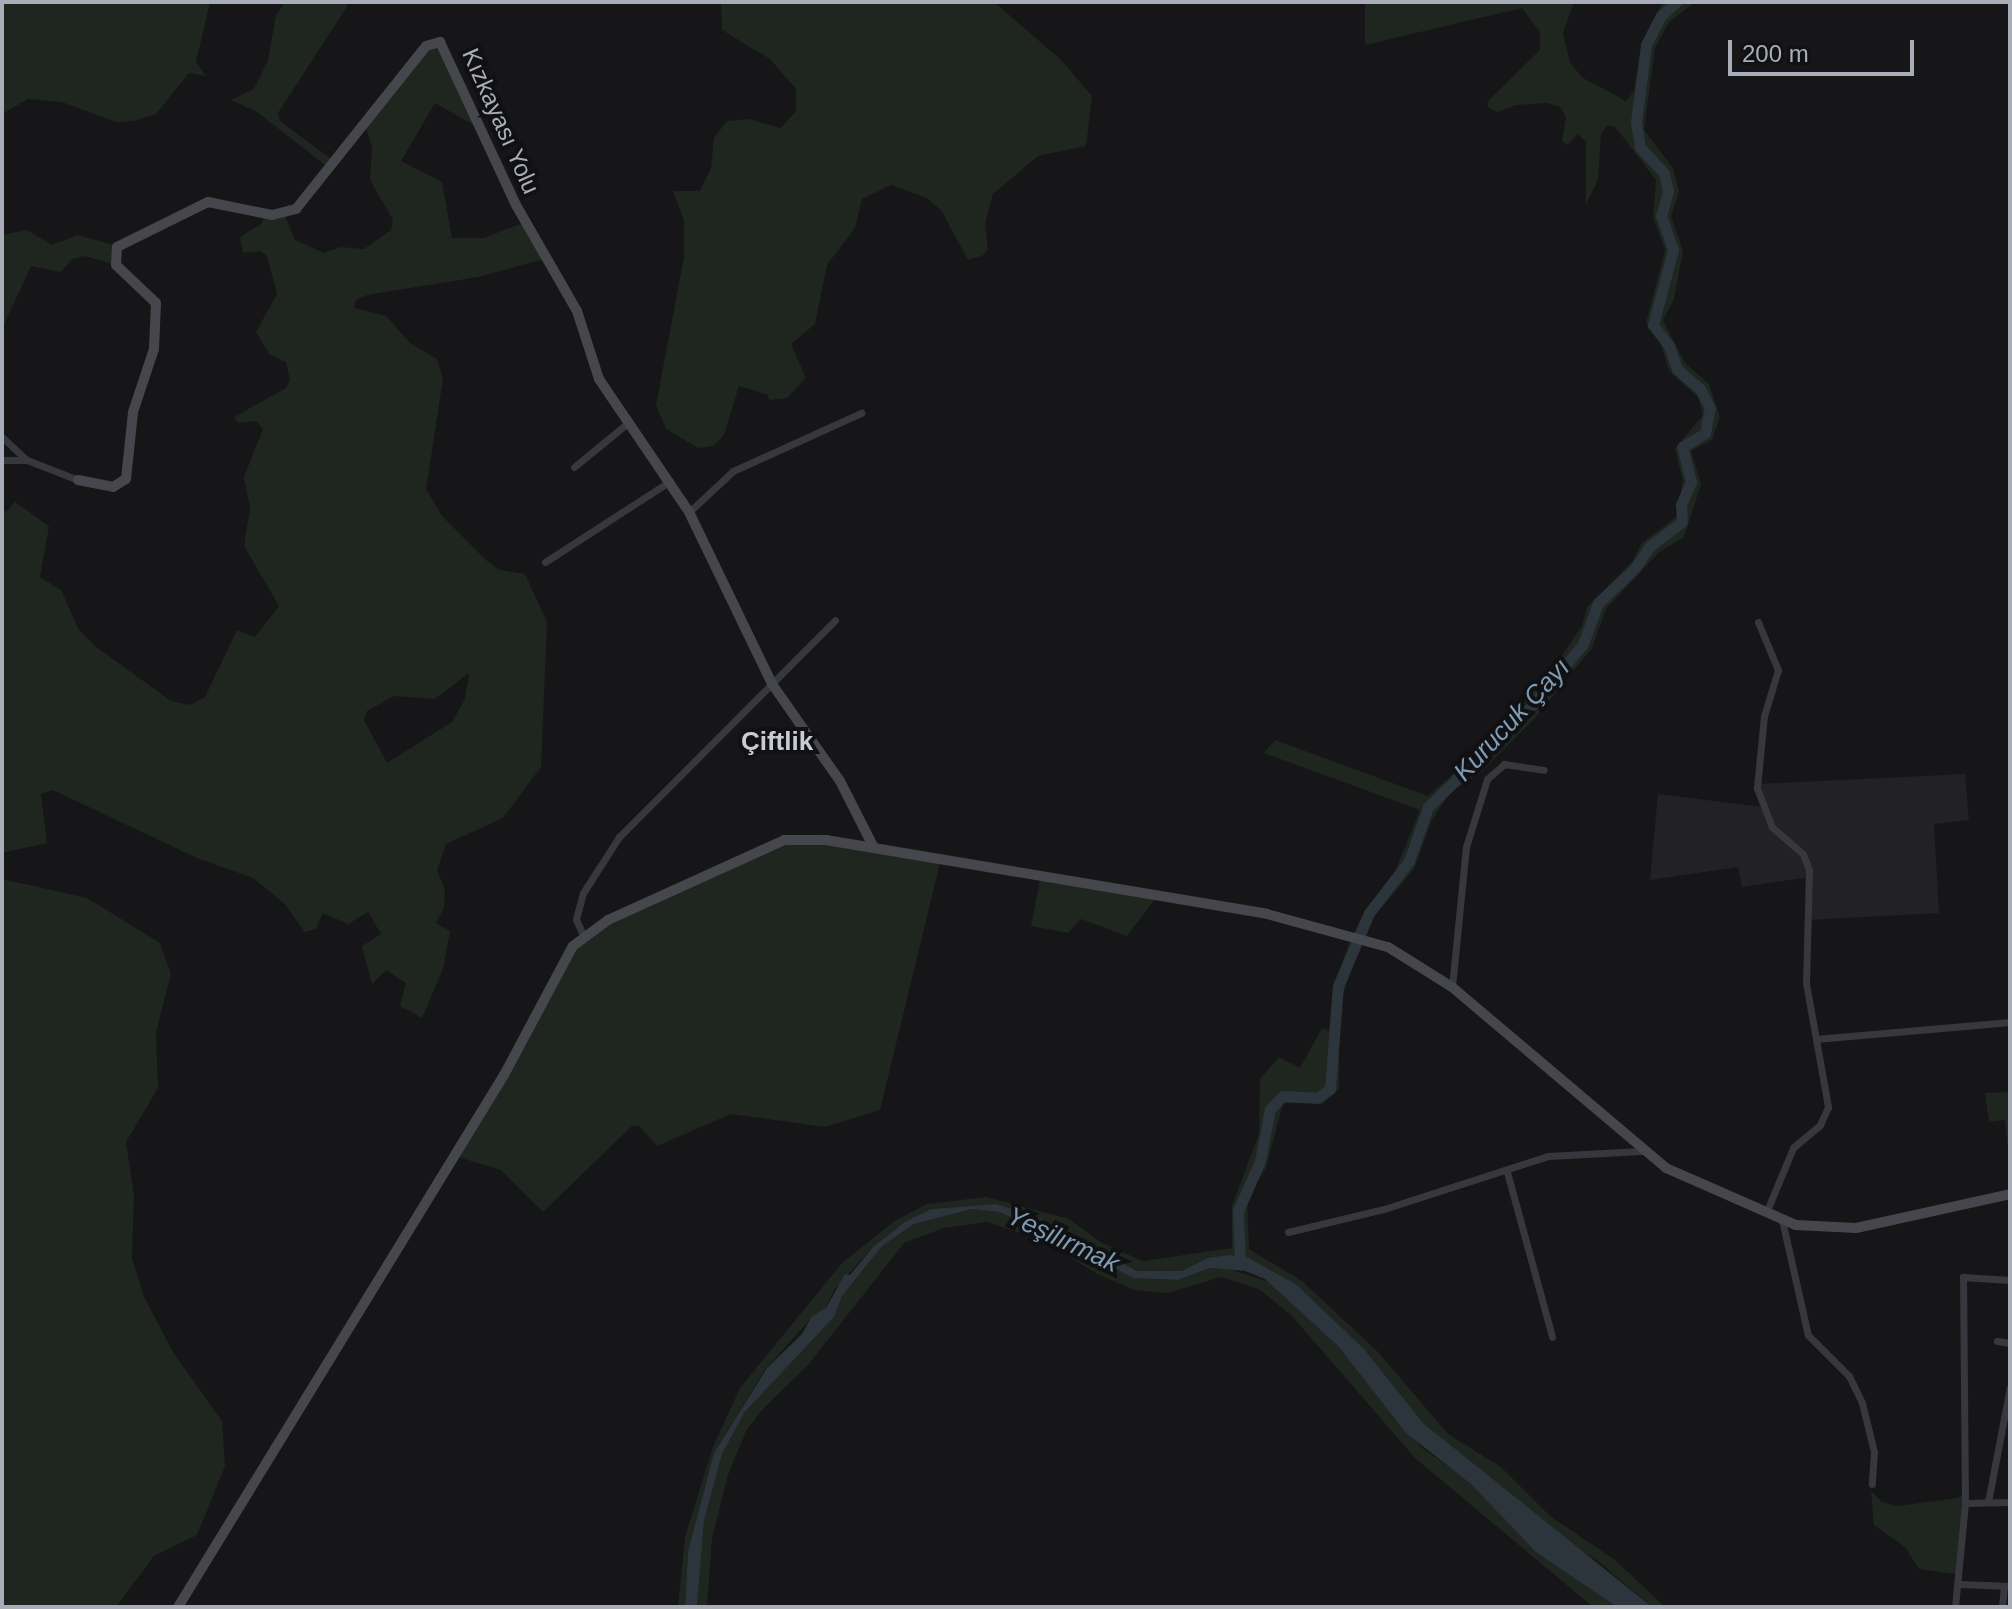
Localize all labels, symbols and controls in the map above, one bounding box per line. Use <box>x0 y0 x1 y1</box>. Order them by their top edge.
scale bar <box>1732 24 1918 74</box>
text: 200 m <box>1742 40 1809 67</box>
street label: Kızkayası Yolu <box>456 44 546 198</box>
water label: Kurucuk Çayı <box>1447 652 1577 788</box>
district label: Çiftlik <box>741 726 813 758</box>
water label: Yeşilırmak <box>1002 1201 1124 1279</box>

